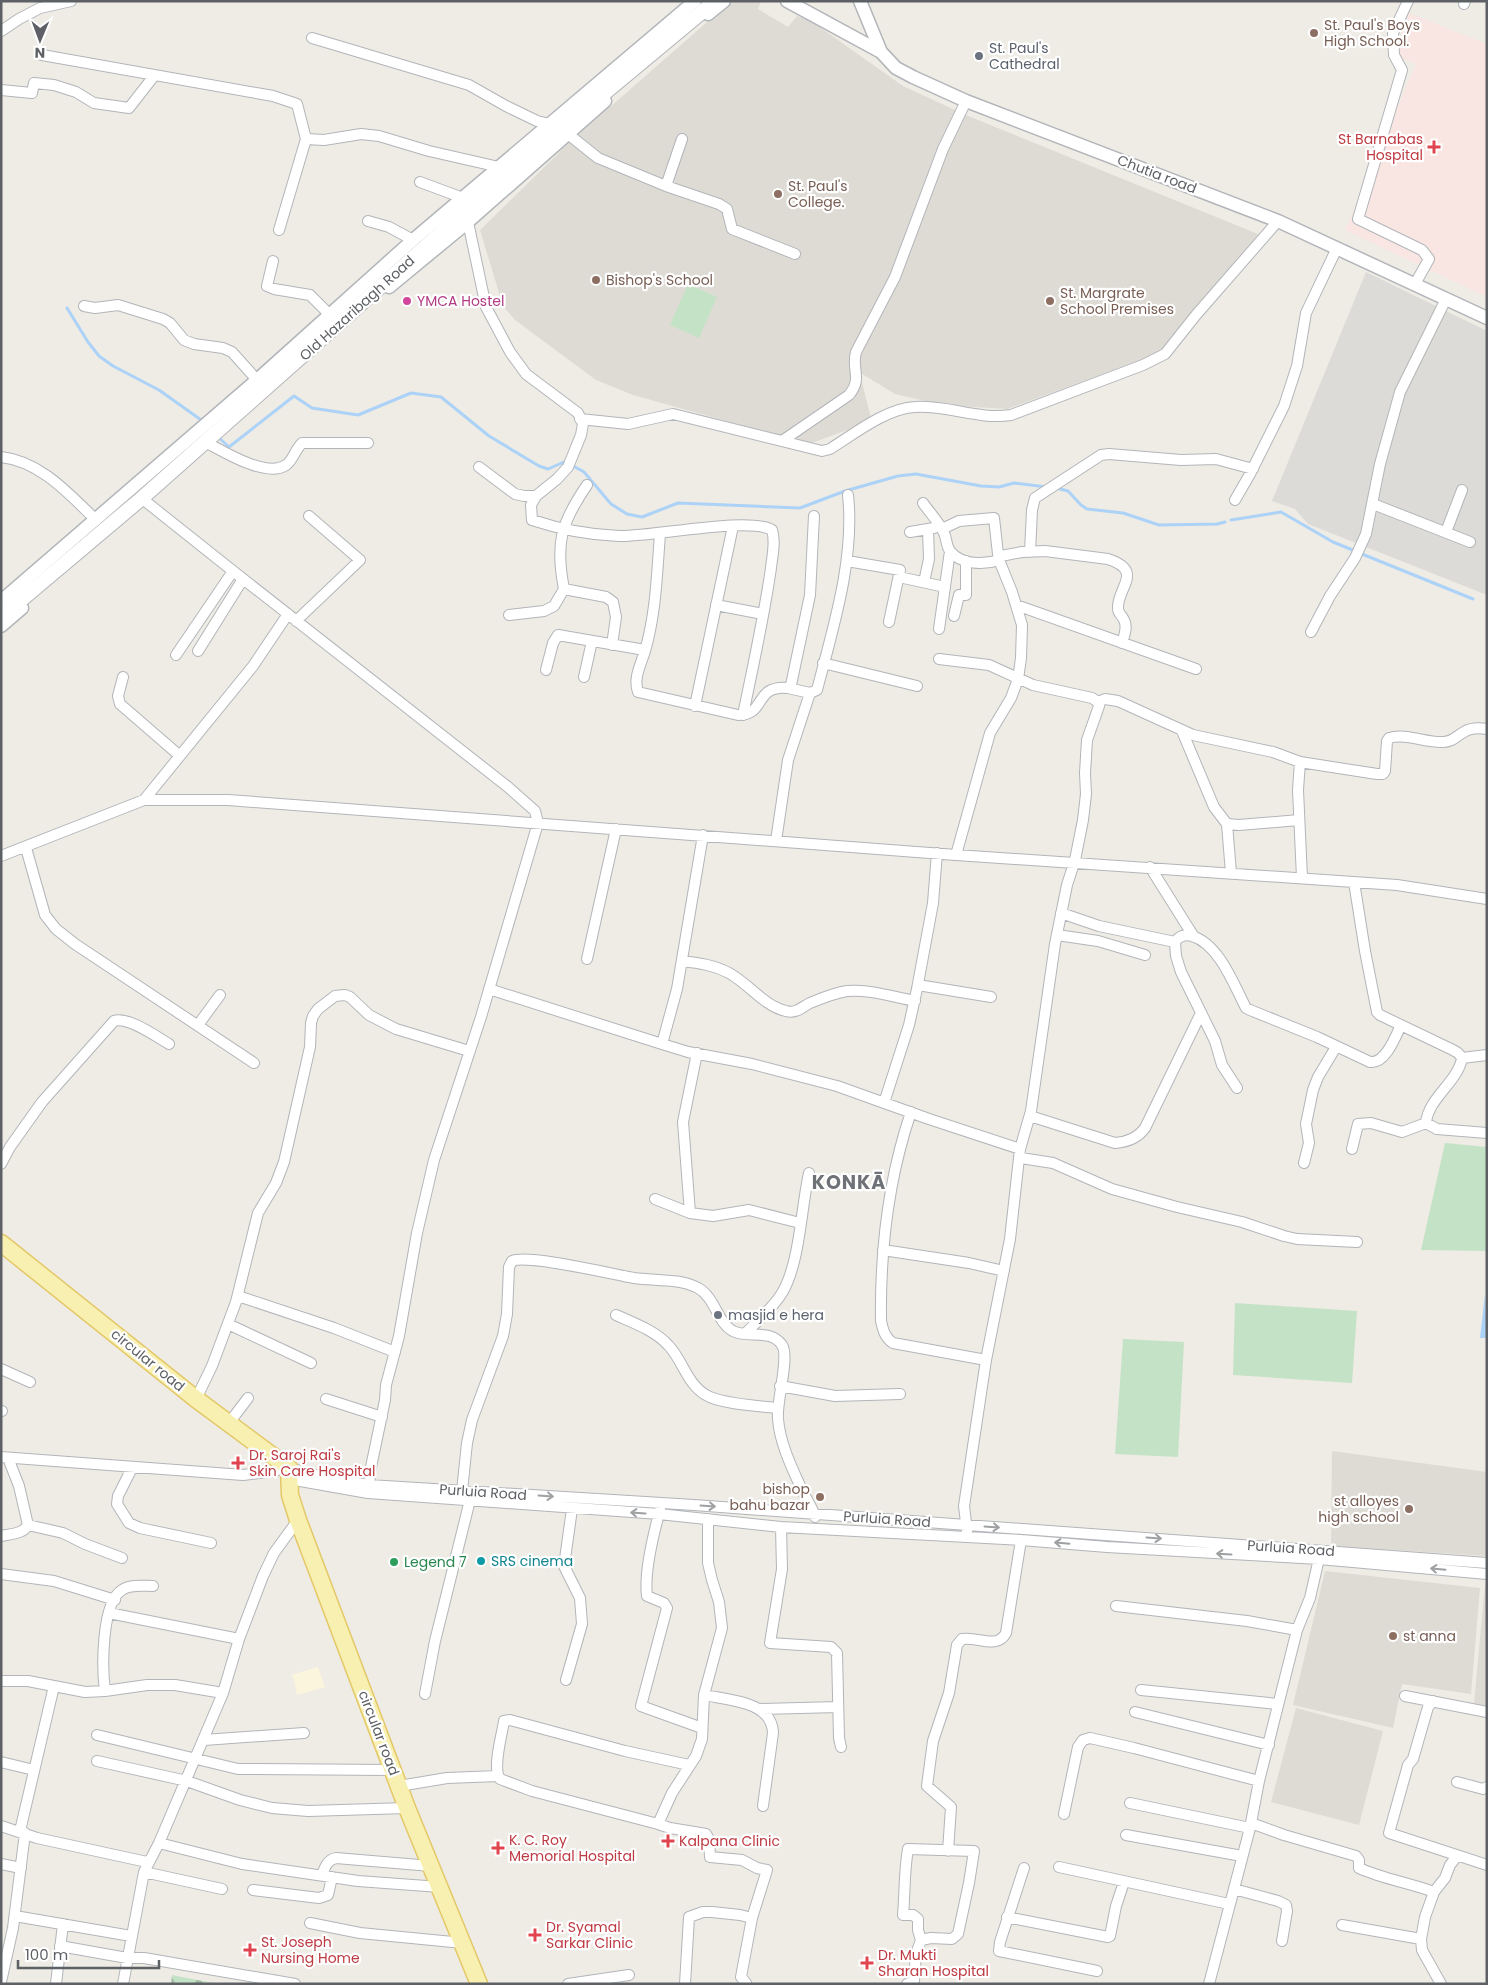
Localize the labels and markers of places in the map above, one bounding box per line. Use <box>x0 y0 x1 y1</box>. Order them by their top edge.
place label: St. Paul's Boys High School. <box>1324 15 1420 51</box>
marker: St. Paul's Boys High School. <box>1308 27 1320 39</box>
place label: St. Paul's Cathedral <box>989 38 1060 74</box>
marker: St. Paul's Cathedral <box>973 50 985 62</box>
place label: St Barnabas Hospital <box>1338 129 1423 165</box>
marker: St Barnabas Hospital <box>1427 140 1441 154</box>
place label: St. Paul's College. <box>788 176 848 212</box>
marker: St. Paul's College. <box>772 188 784 200</box>
place label: Bishop's School <box>606 270 713 290</box>
marker: Bishop's School <box>590 274 602 286</box>
place label: St. Margrate School Premises <box>1060 283 1174 319</box>
place label: YMCA Hostel <box>417 291 504 311</box>
marker: YMCA Hostel <box>401 295 413 307</box>
marker: St. Margrate School Premises <box>1044 295 1056 307</box>
place label: masjid e hera <box>728 1305 824 1325</box>
marker: masjid e hera <box>712 1309 724 1321</box>
place label: Dr. Saroj Rai's Skin Care Hospital <box>249 1445 375 1481</box>
marker: Dr. Saroj Rai's Skin Care Hospital <box>231 1456 245 1470</box>
place label: bishop bahu bazar <box>729 1479 810 1515</box>
marker: bishop bahu bazar <box>814 1491 826 1503</box>
place label: st alloyes high school <box>1318 1491 1399 1527</box>
marker: st alloyes high school <box>1403 1503 1415 1515</box>
place label: SRS cinema <box>491 1551 573 1571</box>
place label: Legend 7 <box>404 1552 467 1572</box>
marker: SRS cinema <box>475 1555 487 1567</box>
marker: Legend 7 <box>388 1556 400 1568</box>
place label: st anna <box>1403 1626 1456 1646</box>
marker: st anna <box>1387 1630 1399 1642</box>
place label: K. C. Roy Memorial Hospital <box>509 1830 635 1866</box>
place label: Kalpana Clinic <box>679 1831 780 1851</box>
marker: Kalpana Clinic <box>661 1834 675 1848</box>
marker: K. C. Roy Memorial Hospital <box>491 1841 505 1855</box>
place label: Dr. Syamal Sarkar Clinic <box>546 1917 633 1953</box>
marker: Dr. Syamal Sarkar Clinic <box>528 1928 542 1942</box>
place label: St. Joseph Nursing Home <box>261 1932 360 1968</box>
marker: St. Joseph Nursing Home <box>243 1943 257 1957</box>
place label: Dr. Mukti Sharan Hospital <box>878 1945 989 1981</box>
marker: Dr. Mukti Sharan Hospital <box>860 1956 874 1970</box>

